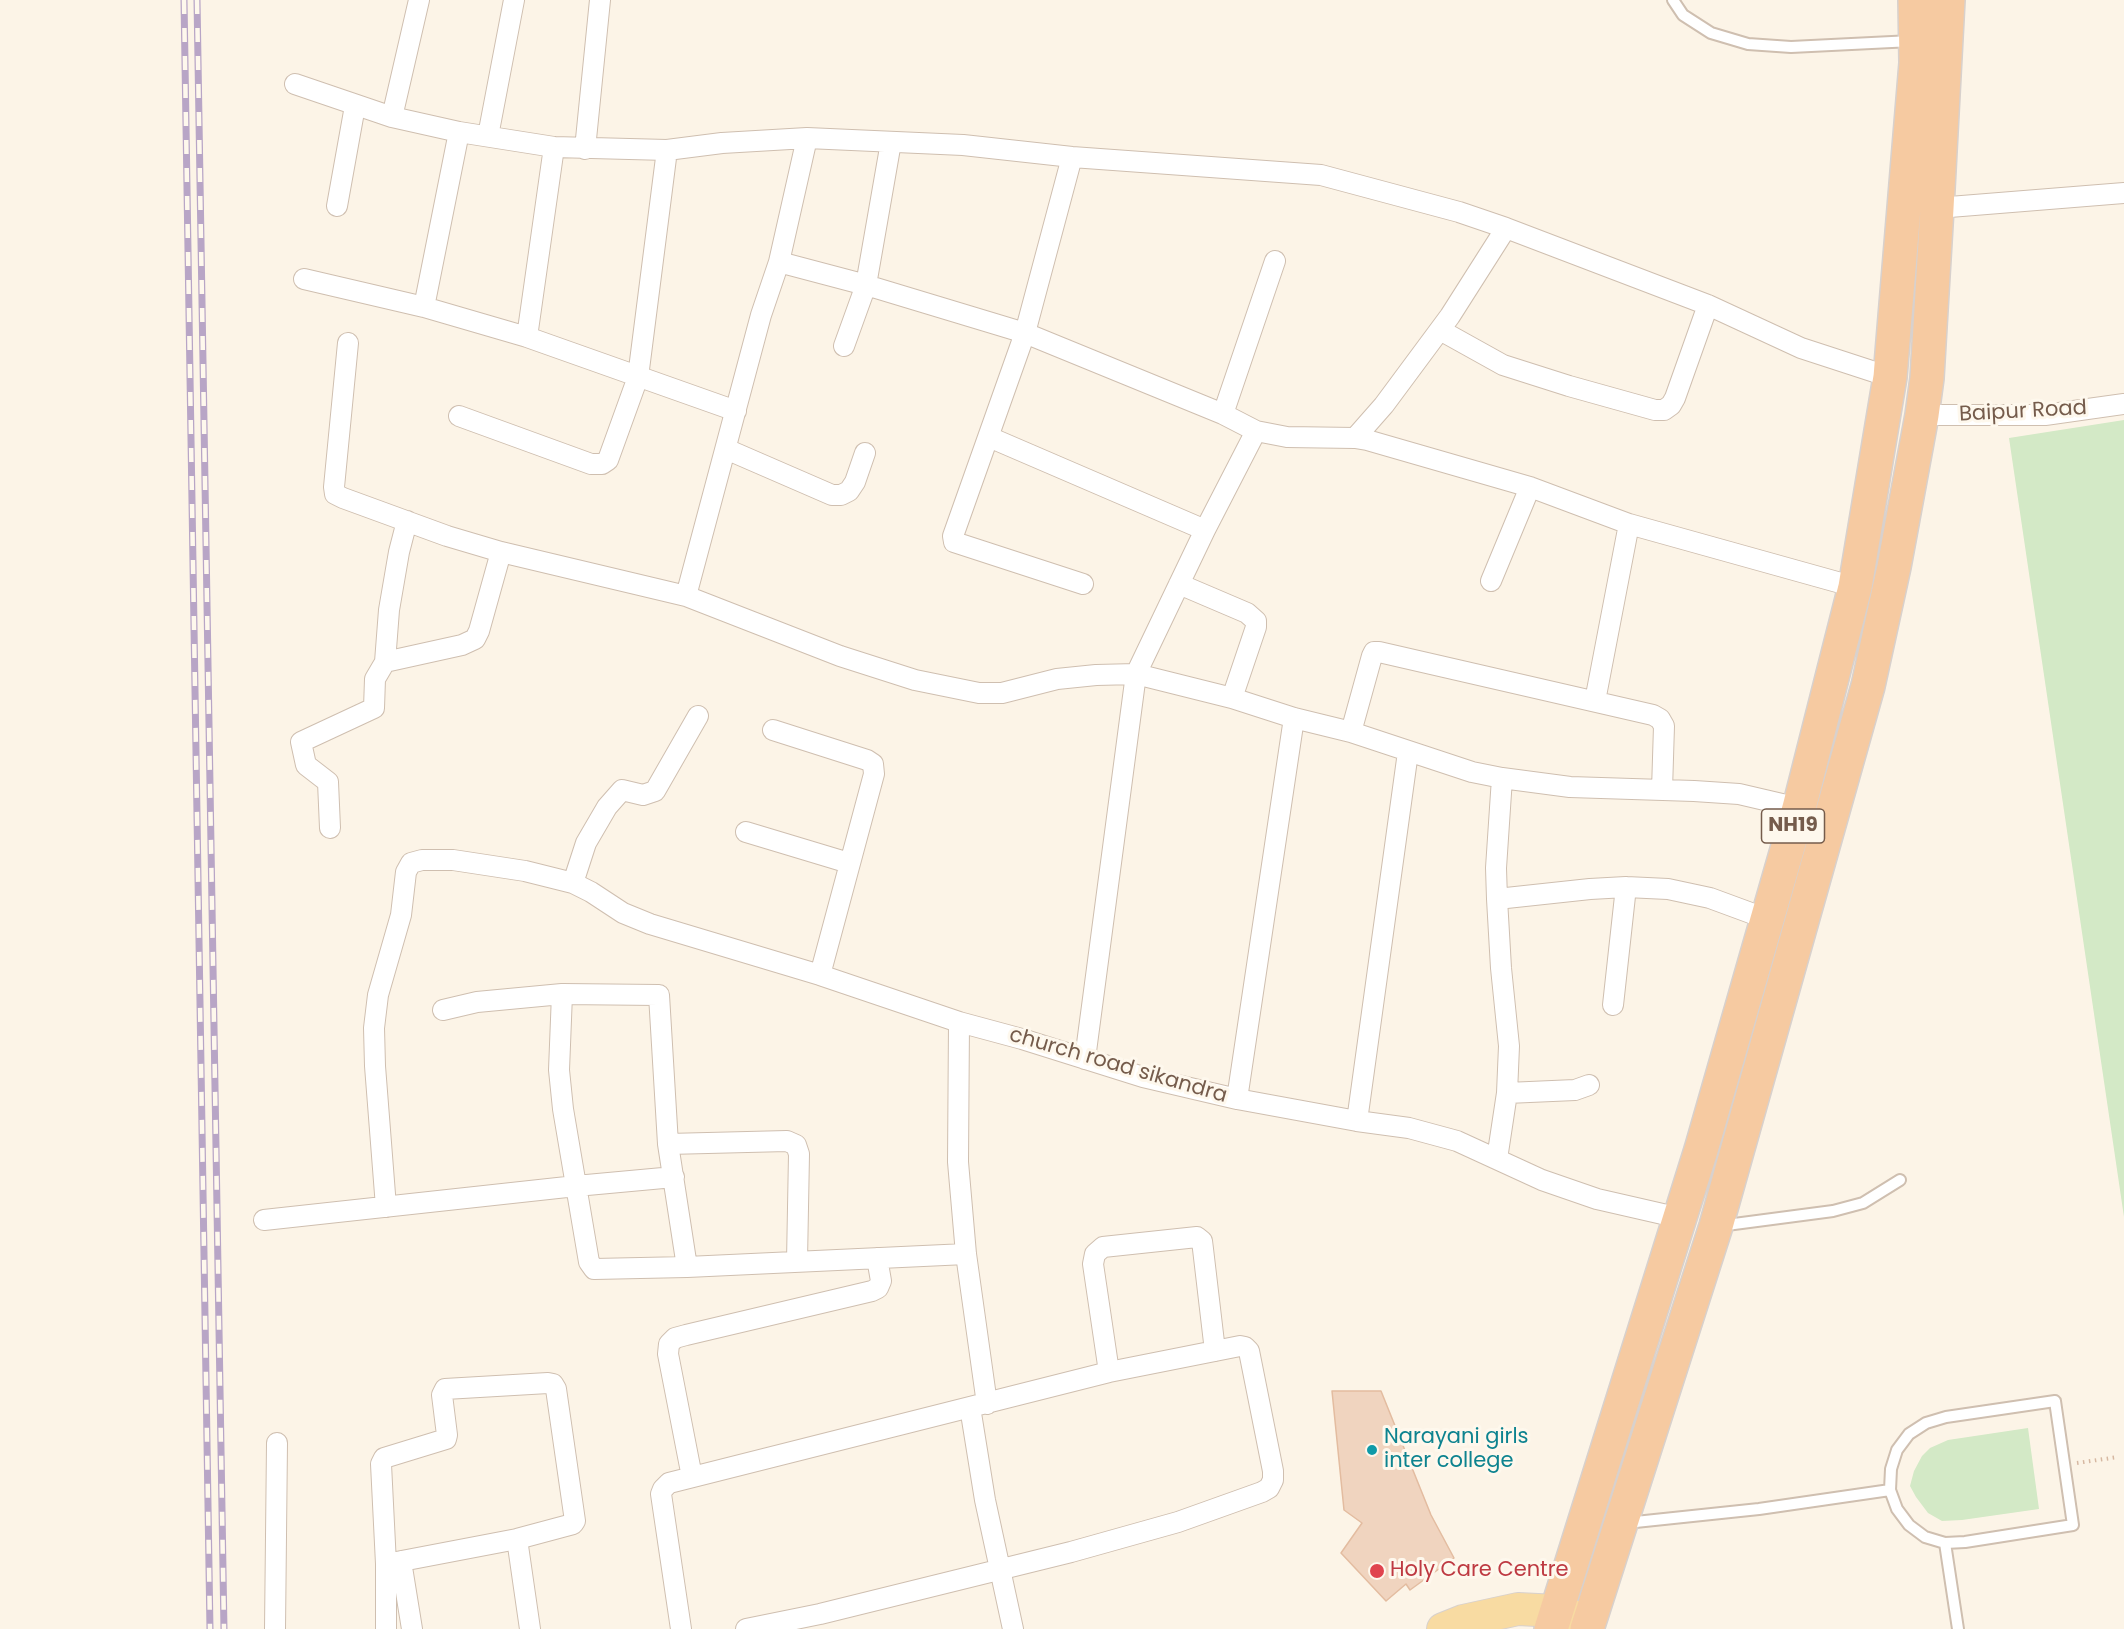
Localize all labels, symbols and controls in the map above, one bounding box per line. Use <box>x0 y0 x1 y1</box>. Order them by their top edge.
street label: Baipur Road <box>1958 396 2088 428</box>
road number: NH19 <box>1762 809 1824 843</box>
street label: church road sikandra <box>1006 1023 1230 1109</box>
place label: Narayani girls inter college <box>1384 1425 1529 1475</box>
marker: Narayani girls inter college <box>1365 1443 1379 1457</box>
place label: Holy Care Centre <box>1390 1558 1569 1584</box>
marker: Holy Care Centre <box>1368 1562 1386 1580</box>

